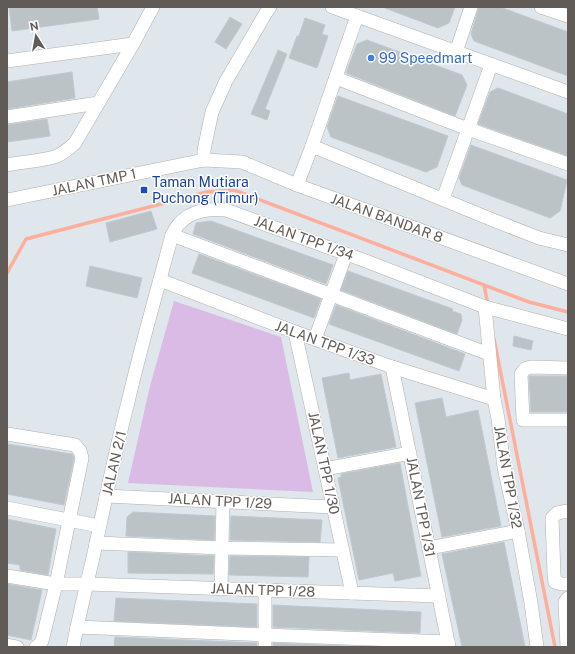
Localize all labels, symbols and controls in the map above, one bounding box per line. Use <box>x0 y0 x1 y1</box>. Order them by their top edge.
north arrow <box>16 16 56 56</box>
text: N <box>29 19 39 33</box>
place label: 99 Speedmart <box>379 50 472 66</box>
marker: 99 Speedmart <box>366 53 376 63</box>
street label: JALAN TMP 1 <box>50 165 138 199</box>
place label: Taman Mutiara Puchong (Timur) <box>152 174 259 206</box>
marker: Taman Mutiara Puchong (Timur) <box>139 185 149 195</box>
street label: JALAN BANDAR 8 <box>329 190 445 246</box>
street label: JALAN TPP 1/34 <box>252 213 356 264</box>
street label: JALAN TPP 1/33 <box>273 318 377 368</box>
street label: JALAN TPP 1/30 <box>305 410 343 516</box>
street label: JALAN TPP 1/32 <box>491 424 525 530</box>
street label: JALAN 2/1 <box>99 429 129 497</box>
street label: JALAN TPP 1/31 <box>403 456 439 558</box>
street label: JALAN TPP 1/29 <box>167 490 273 512</box>
street label: JALAN TPP 1/28 <box>210 580 316 600</box>

